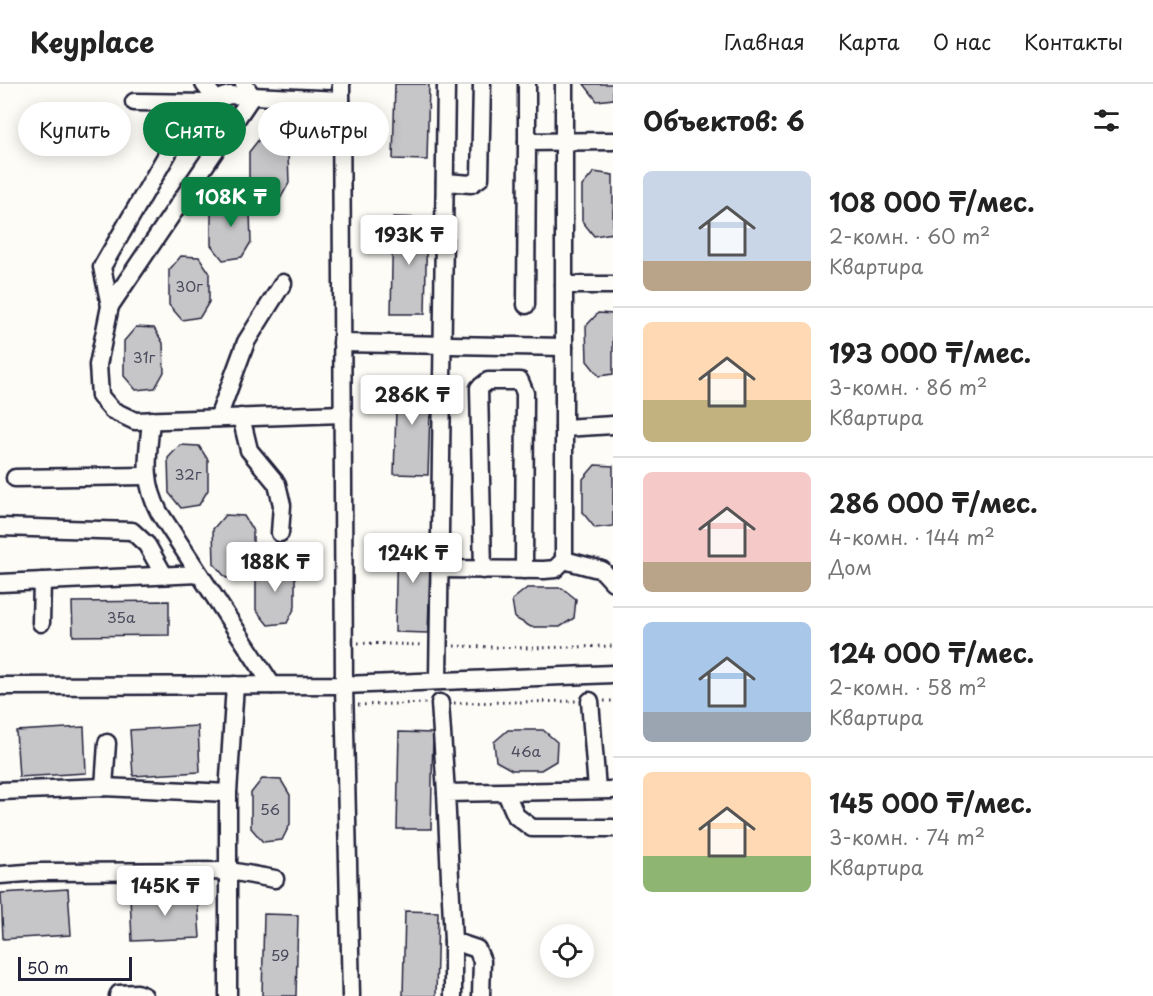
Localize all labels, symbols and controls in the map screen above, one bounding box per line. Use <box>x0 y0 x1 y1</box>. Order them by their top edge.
text: Keyplace <box>30 20 155 63</box>
text: Главная <box>724 25 805 57</box>
text: Карта <box>838 25 900 57</box>
text: О нас <box>933 25 991 57</box>
text: Контакты <box>1024 25 1123 57</box>
text: Объектов: 6 <box>643 101 805 140</box>
chip: Купить <box>18 102 131 156</box>
chip: Снять <box>143 102 246 156</box>
chip: Фильтры <box>258 102 389 156</box>
icon: filters <box>1090 104 1123 137</box>
pin: 108K ₸ <box>182 177 280 228</box>
text: 108K ₸ <box>195 181 267 211</box>
text: 108 000 ₸/мес. <box>829 182 1035 221</box>
icon: home <box>691 195 763 267</box>
pin: 193K ₸ <box>360 215 458 266</box>
text: 193K ₸ <box>374 219 444 249</box>
text: 2-комн. · 60 m² <box>829 221 990 251</box>
text: Квартира <box>829 251 923 281</box>
house number: 30г <box>175 274 203 297</box>
text: 193 000 ₸/мес. <box>829 333 1031 372</box>
house number: 31г <box>133 345 156 368</box>
icon: home <box>691 346 763 418</box>
text: 3-комн. · 86 m² <box>829 372 987 402</box>
pin: 286K ₸ <box>363 375 461 426</box>
text: 286K ₸ <box>375 379 449 409</box>
text: Квартира <box>829 402 923 432</box>
house number: 32г <box>175 462 202 485</box>
text: 286 000 ₸/мес. <box>829 483 1038 522</box>
icon: home <box>691 496 763 568</box>
text: 4-комн. · 144 m² <box>829 522 995 552</box>
pin: 124K ₸ <box>364 533 462 584</box>
text: 124K ₸ <box>378 537 448 567</box>
pin: 188K ₸ <box>226 542 324 593</box>
text: 188K ₸ <box>240 546 310 576</box>
text: Дом <box>829 552 872 582</box>
house number: 35а <box>107 605 136 628</box>
text: 124 000 ₸/мес. <box>829 633 1034 672</box>
icon: home <box>691 646 763 718</box>
text: 2-комн. · 58 m² <box>829 672 987 702</box>
text: Квартира <box>829 702 923 732</box>
house number: 46а <box>511 739 542 762</box>
text: 145 000 ₸/мес. <box>829 783 1032 822</box>
icon: home <box>691 796 763 868</box>
house number: 56 <box>260 797 280 820</box>
text: 3-комн. · 74 m² <box>829 822 985 852</box>
text: Квартира <box>829 852 923 882</box>
pin: 145K ₸ <box>116 866 214 917</box>
text: 145K ₸ <box>131 870 199 900</box>
map controls <box>540 924 594 978</box>
button: locate <box>540 924 594 978</box>
house number: 59 <box>271 943 289 966</box>
scale bar <box>18 954 132 982</box>
text: 50 m <box>27 955 68 979</box>

